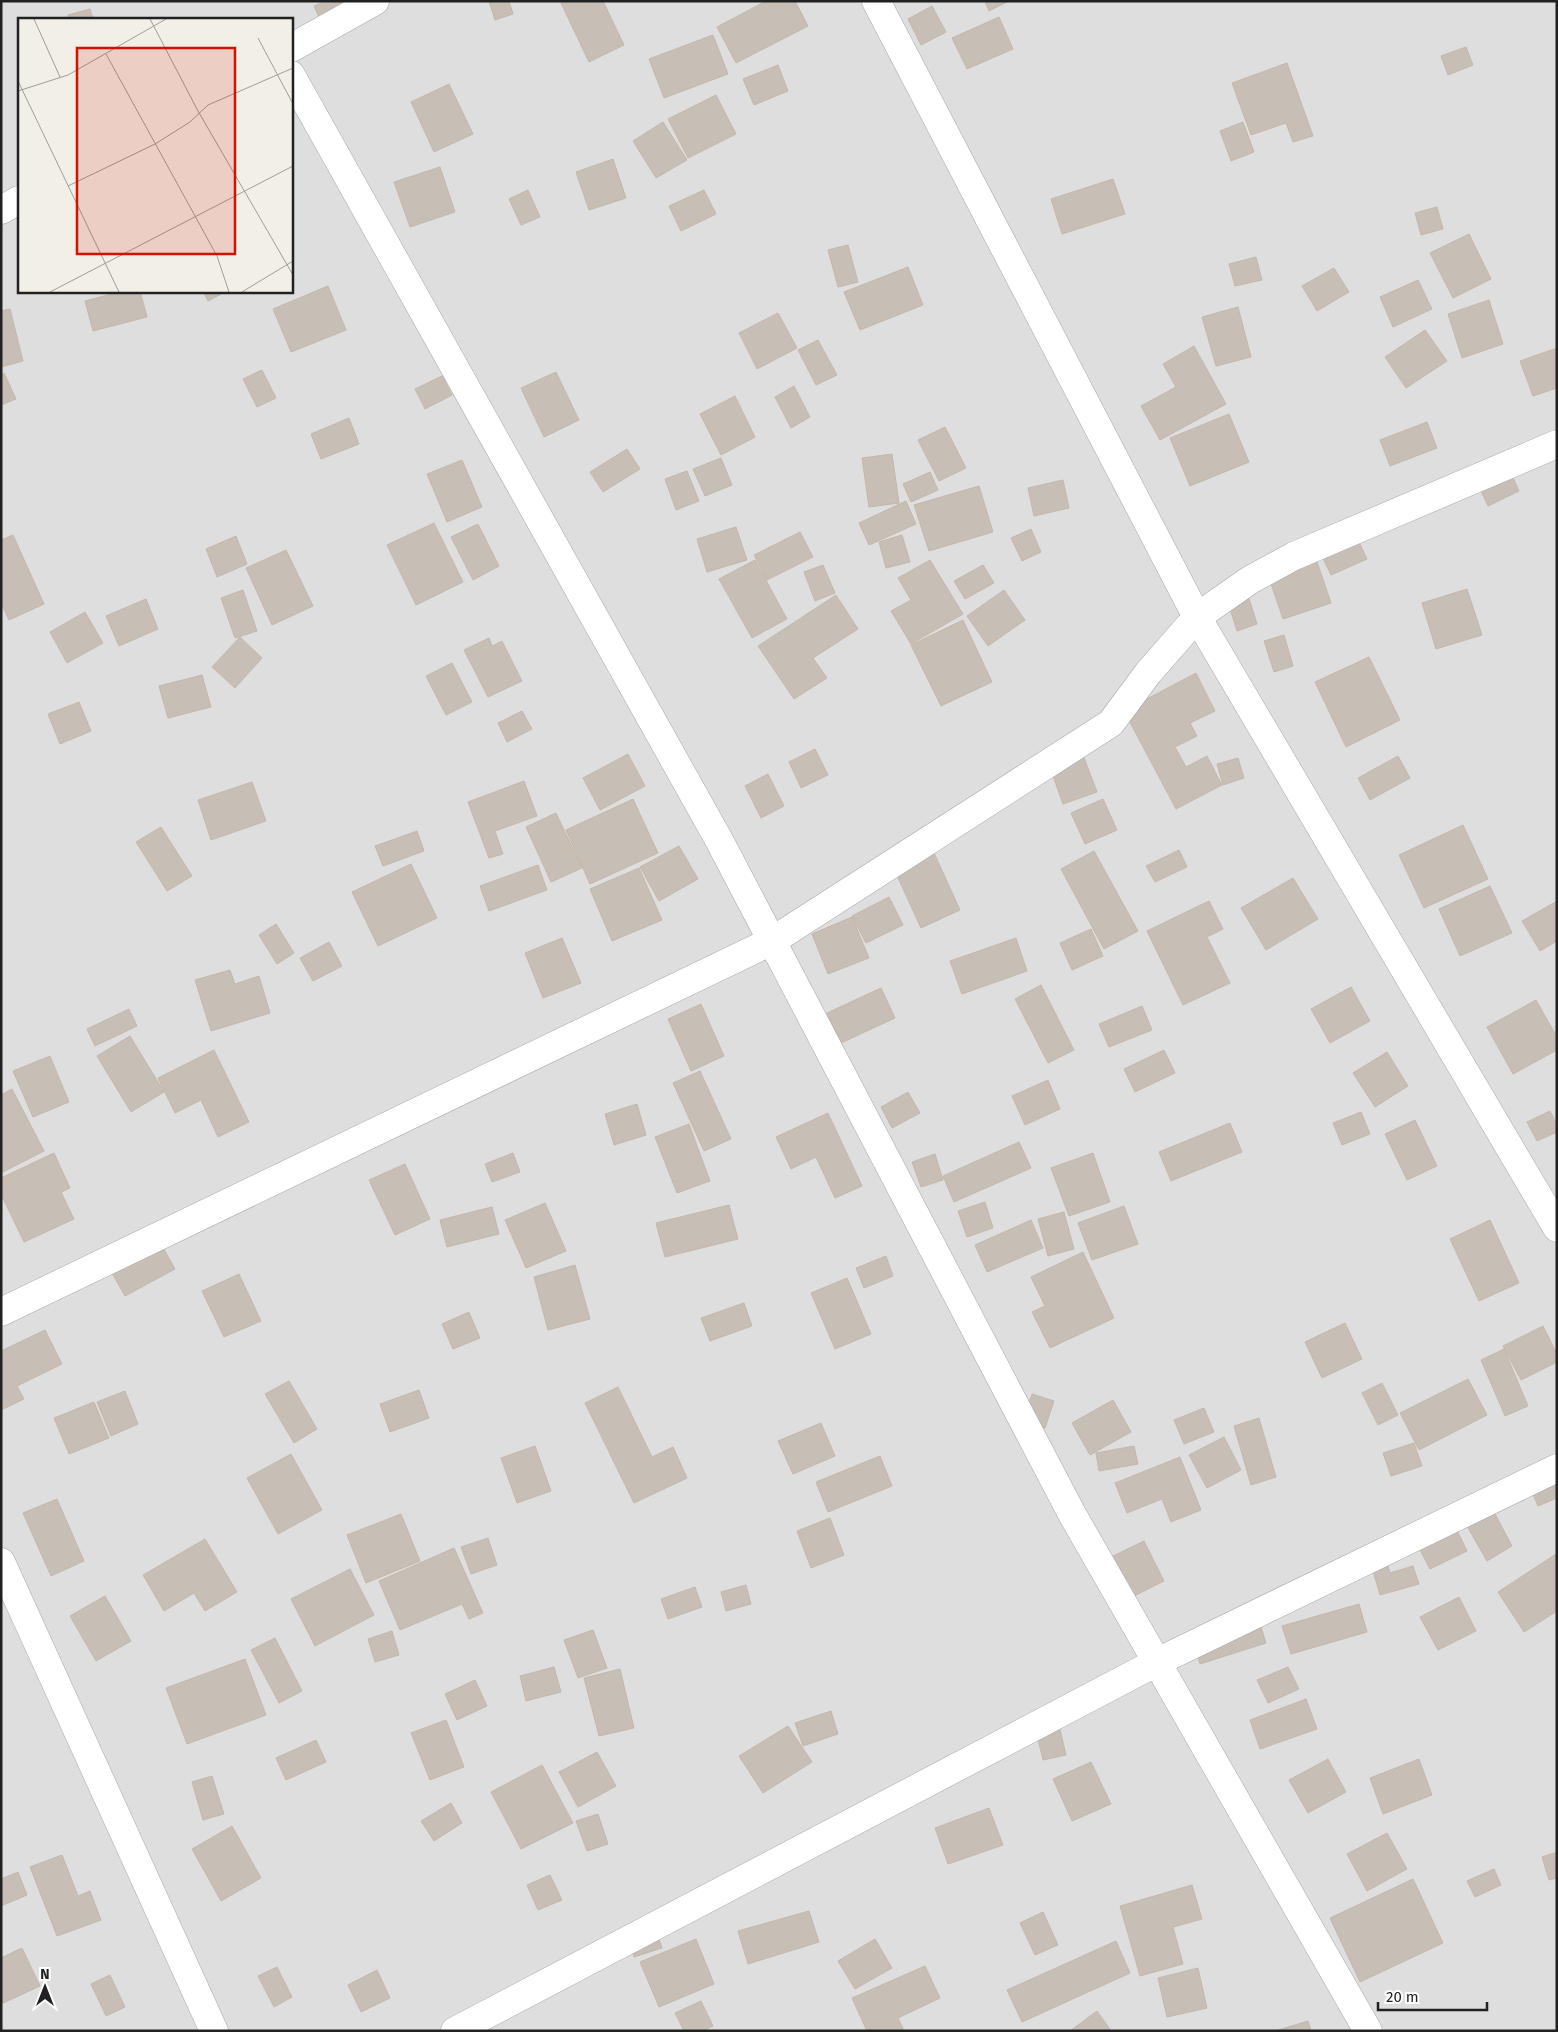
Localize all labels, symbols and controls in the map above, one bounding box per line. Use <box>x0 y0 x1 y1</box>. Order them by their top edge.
inset map <box>18 18 292 292</box>
north arrow <box>20 1962 70 2012</box>
text: N <box>40 1966 50 1983</box>
scale bar <box>1378 1980 1487 2012</box>
text: 20 m <box>1386 1988 1419 2006</box>

